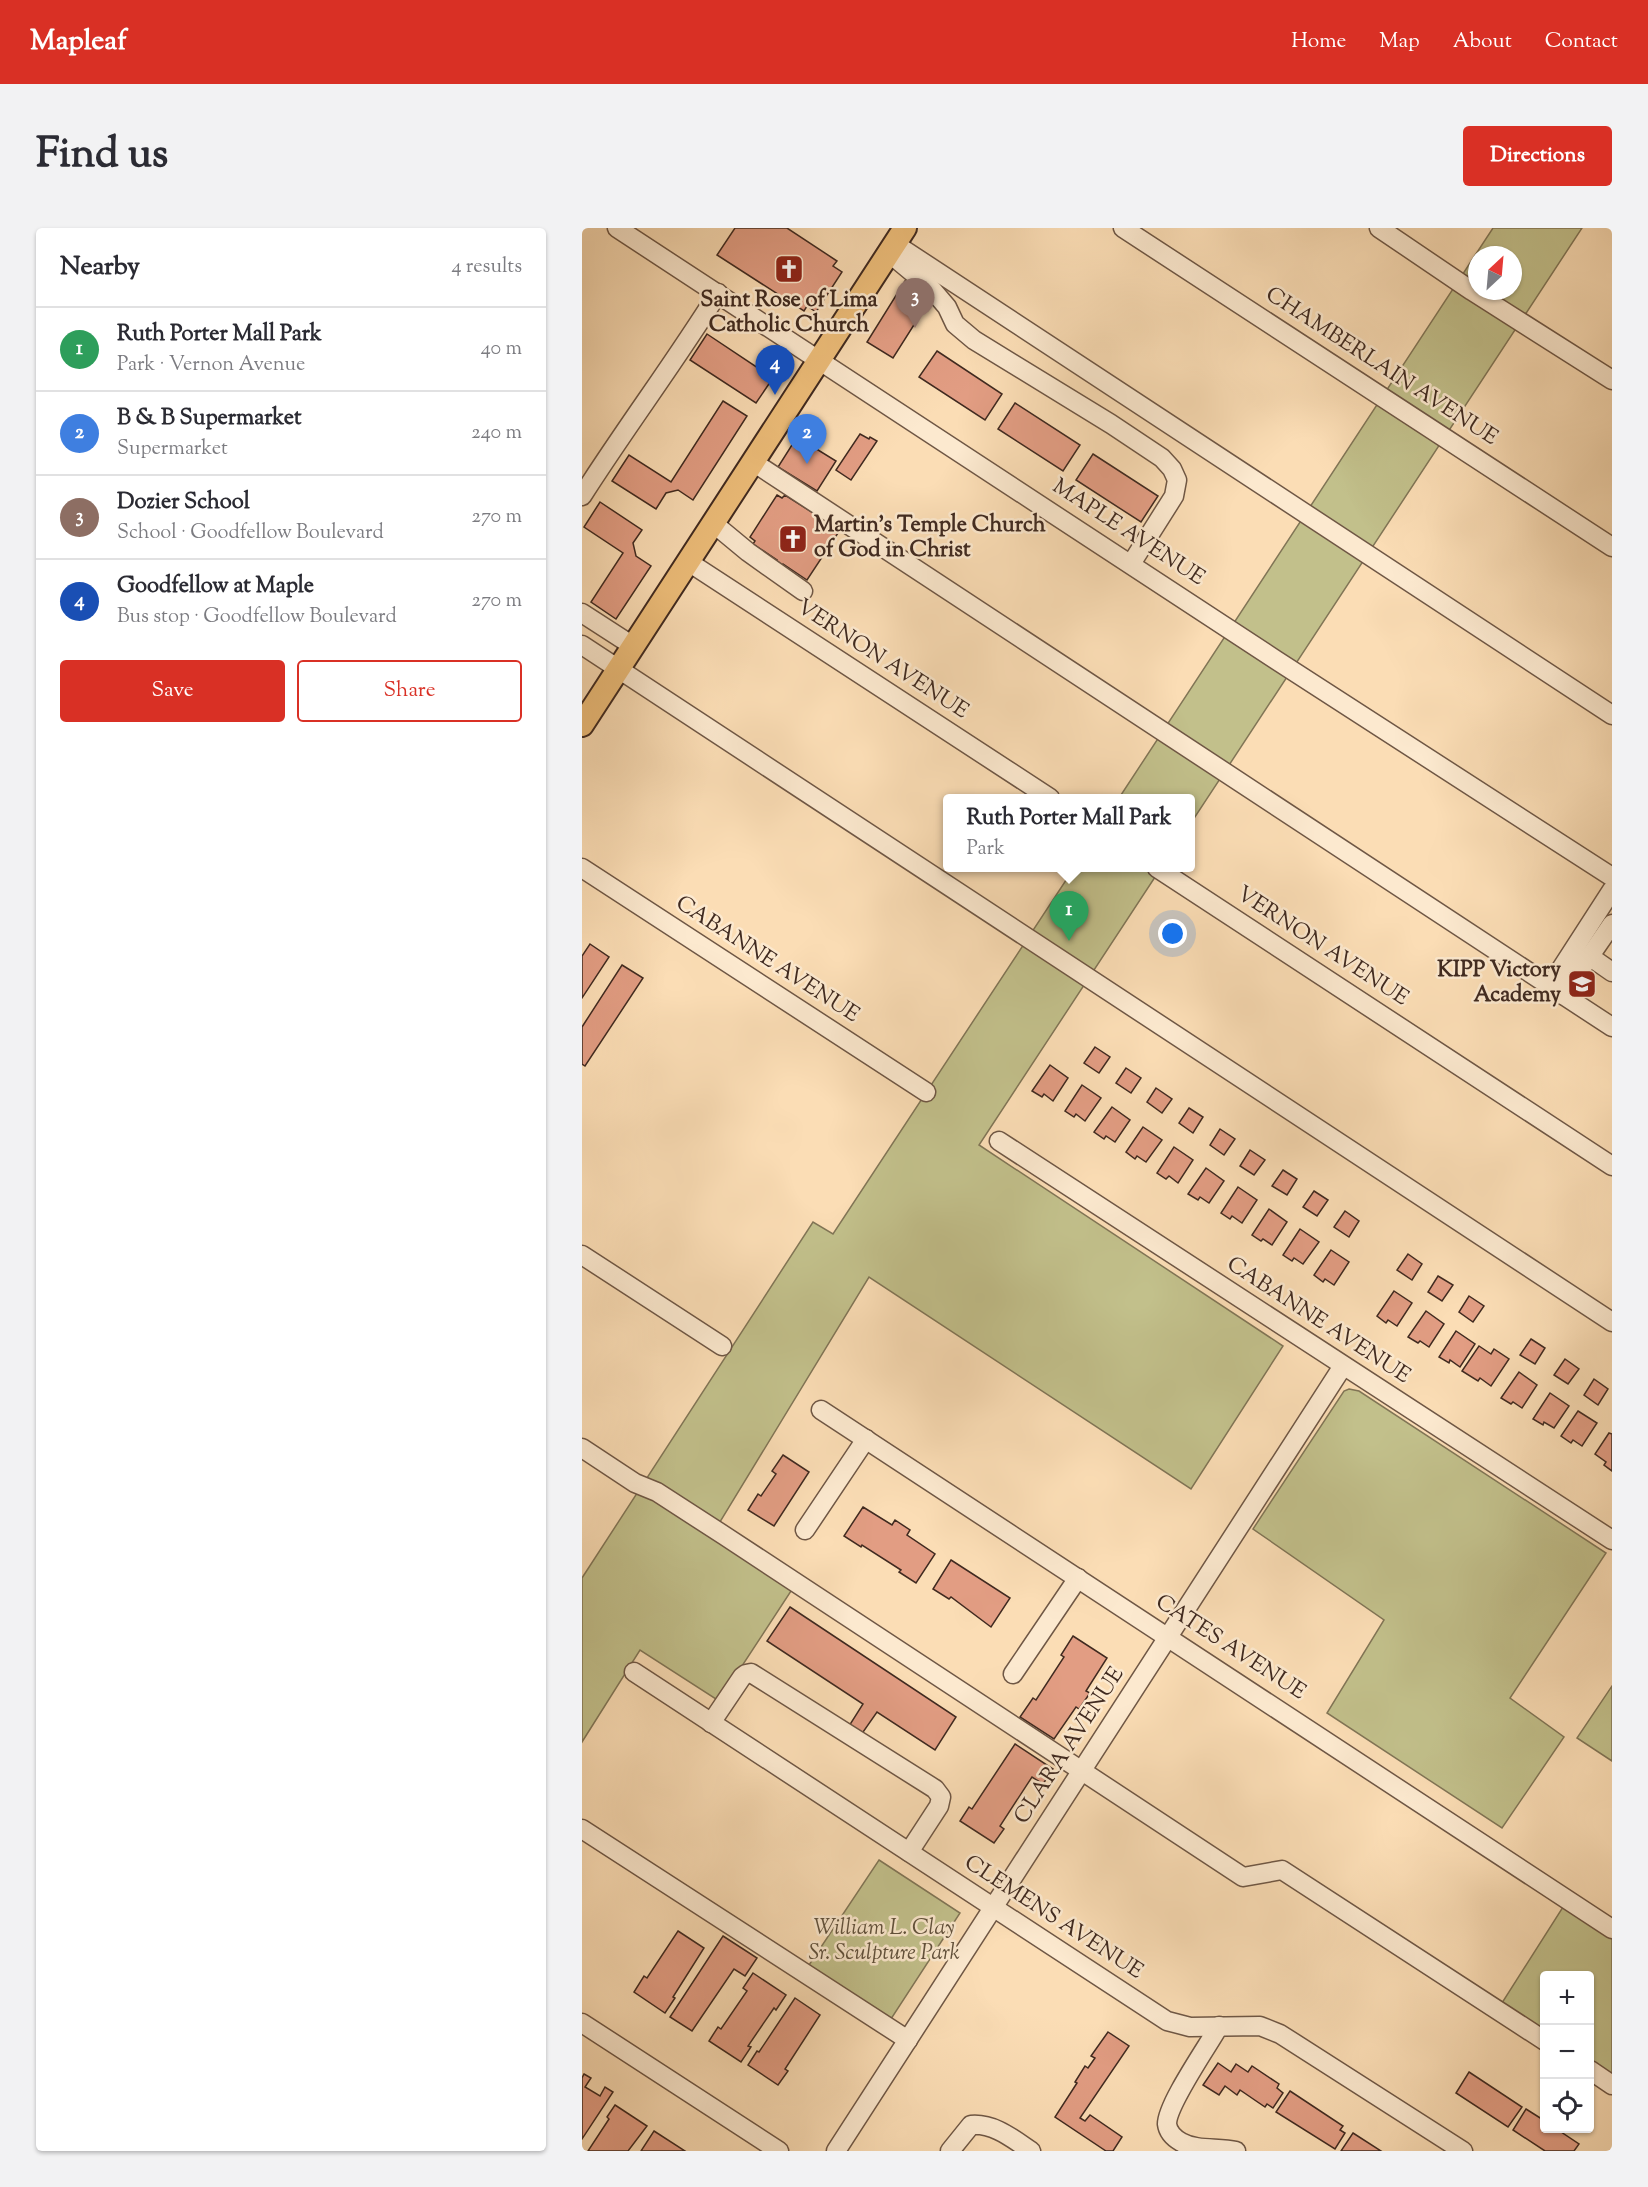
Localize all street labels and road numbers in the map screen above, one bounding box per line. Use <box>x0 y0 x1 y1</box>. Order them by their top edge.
street label: CHAMBERLAIN AVENUE <box>1258 280 1504 454</box>
street label: MAPLE AVENUE <box>1045 472 1211 594</box>
street label: VERNON AVENUE <box>790 592 974 728</box>
street label: VERNON AVENUE <box>1230 879 1414 1015</box>
street label: CABANNE AVENUE <box>669 888 865 1032</box>
street label: CABANNE AVENUE <box>1220 1249 1416 1393</box>
street label: CATES AVENUE <box>1148 1587 1312 1709</box>
street label: CLARA AVENUE <box>1007 1661 1133 1831</box>
street label: CLEMENS AVENUE <box>957 1848 1149 1988</box>

